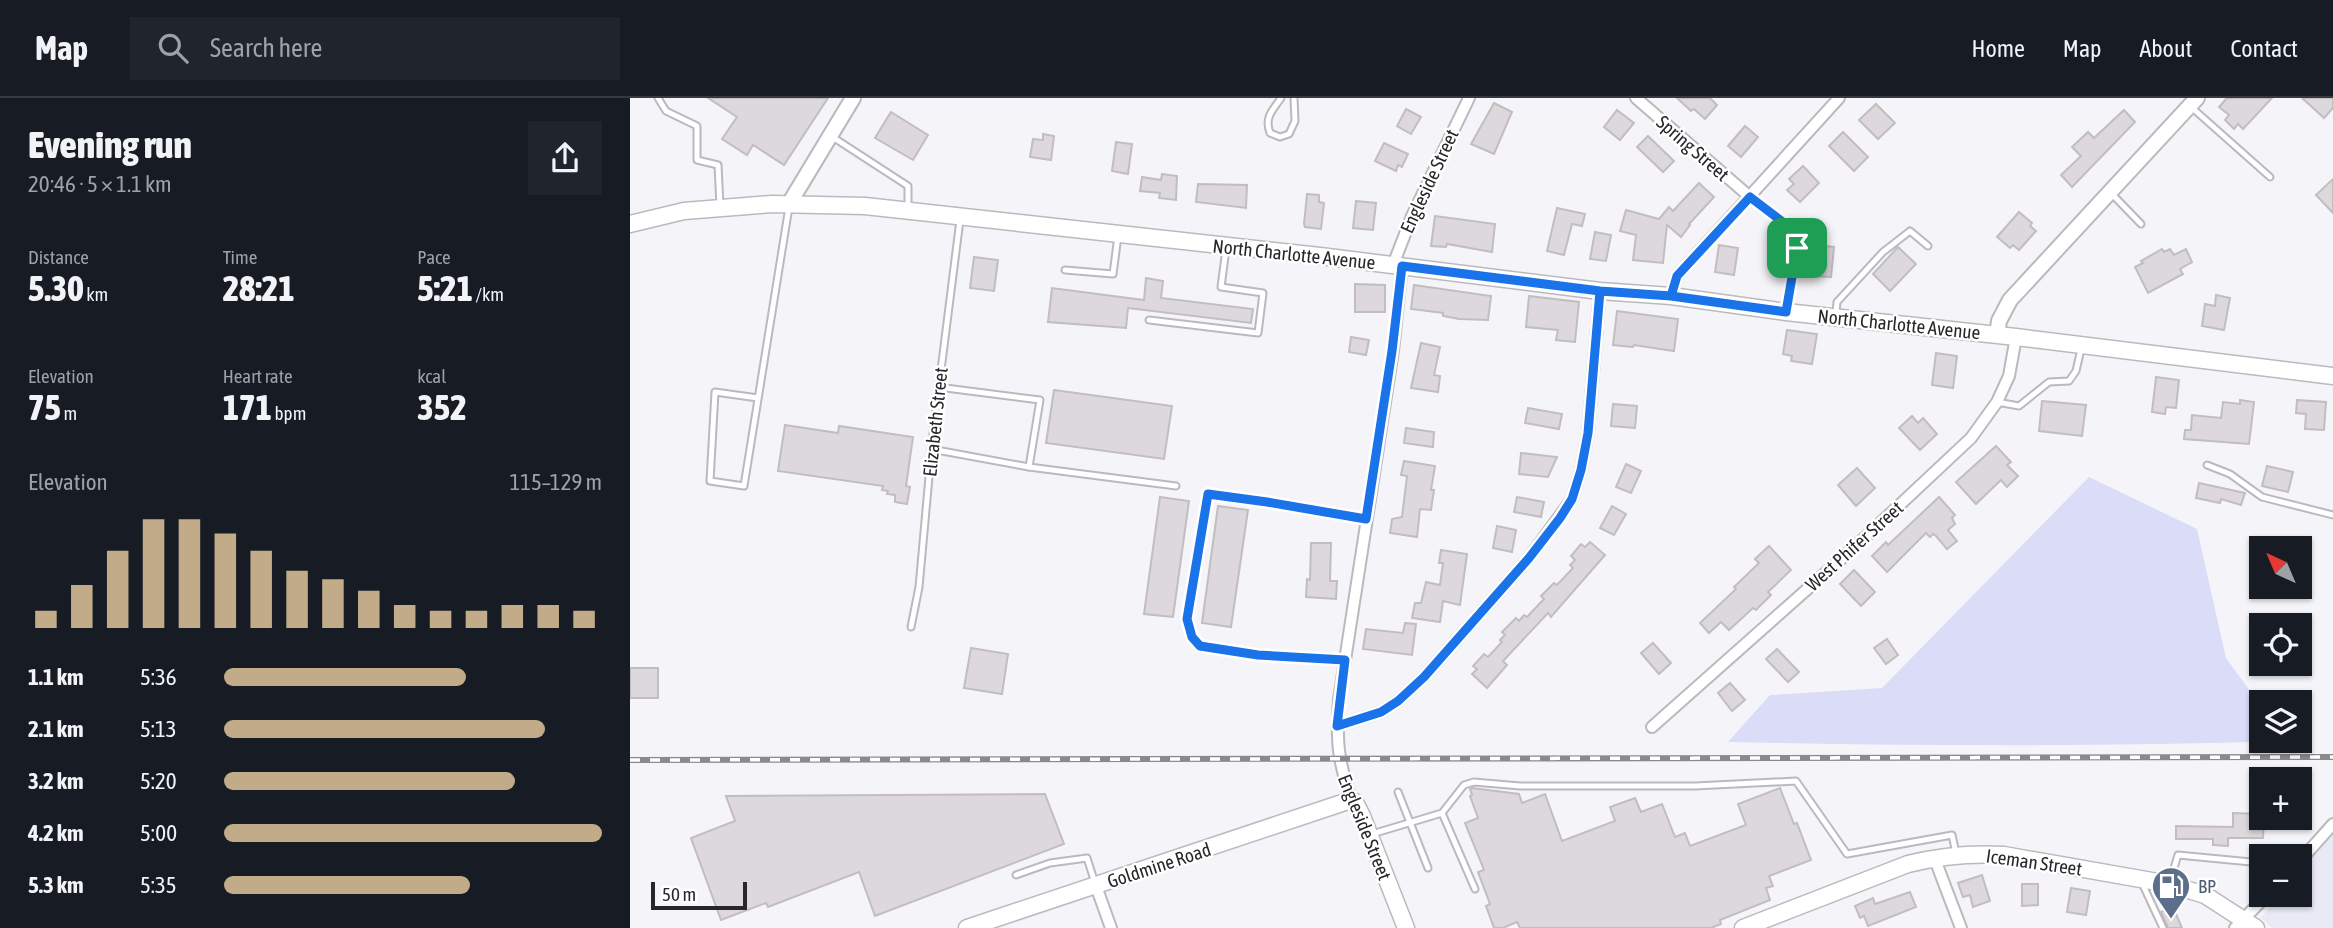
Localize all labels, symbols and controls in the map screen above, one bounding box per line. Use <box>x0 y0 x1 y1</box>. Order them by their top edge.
search box <box>130 17 620 80</box>
text: Map <box>35 29 88 67</box>
icon: search <box>154 29 192 67</box>
text: Search here <box>210 33 322 63</box>
text: Home <box>1971 35 2025 62</box>
text: Map <box>2063 35 2101 62</box>
text: About <box>2139 35 2192 62</box>
text: Contact <box>2230 35 2298 62</box>
street label: Spring Street <box>1652 111 1734 185</box>
button: share <box>528 121 602 195</box>
text: Evening run <box>28 123 192 166</box>
street label: Engleside Street <box>1395 126 1463 236</box>
text: 20:46 · 5 × 1.1 km <box>28 171 172 197</box>
pin <box>1767 218 1827 278</box>
icon: arrive <box>1778 229 1816 267</box>
street label: North Charlotte Avenue <box>1212 235 1376 273</box>
text: Distance <box>28 246 89 268</box>
text: Time <box>223 246 257 268</box>
text: Pace <box>417 246 451 268</box>
text: 5.30 <box>28 268 84 308</box>
text: 28:21 <box>223 268 295 308</box>
text: 5:21 <box>417 268 473 308</box>
text: km <box>84 283 108 305</box>
text: /km <box>473 283 504 305</box>
street label: North Charlotte Avenue <box>1817 305 1981 343</box>
text: Elevation <box>28 365 94 387</box>
text: Heart rate <box>223 365 293 387</box>
text: kcal <box>417 365 446 387</box>
street label: Elizabeth Street <box>918 366 952 478</box>
text: 75 <box>28 387 61 427</box>
text: 171 <box>223 387 272 427</box>
text: 352 <box>417 387 467 427</box>
text: m <box>61 402 77 424</box>
text: bpm <box>272 402 306 424</box>
text: Elevation <box>28 469 108 495</box>
text: 115–129 m <box>509 469 602 495</box>
street label: West Phifer Street <box>1801 497 1907 595</box>
north arrow <box>2249 536 2312 598</box>
map controls <box>2249 536 2312 907</box>
button: locate <box>2249 613 2312 676</box>
text: 1.1 km <box>28 664 84 690</box>
text: 5:36 <box>140 664 177 690</box>
button: layers <box>2249 690 2312 753</box>
text: 2.1 km <box>28 716 84 742</box>
text: 5:13 <box>140 716 177 742</box>
button: + <box>2249 767 2312 830</box>
text: 3.2 km <box>28 768 84 794</box>
text: 5:20 <box>140 768 177 794</box>
street label: Engleside Street <box>1334 771 1396 883</box>
text: 4.2 km <box>28 820 84 846</box>
text: 5:00 <box>140 820 177 846</box>
street label: Goldmine Road <box>1104 838 1214 892</box>
street label: Iceman Street <box>1985 844 2083 880</box>
button: − <box>2249 844 2312 907</box>
fuel station icon: BP <box>2150 865 2192 920</box>
text: 5.3 km <box>28 872 84 898</box>
text: 5:35 <box>140 872 177 898</box>
place label: BP <box>2198 875 2216 897</box>
scale bar <box>651 879 747 911</box>
text: 50 m <box>662 883 696 905</box>

